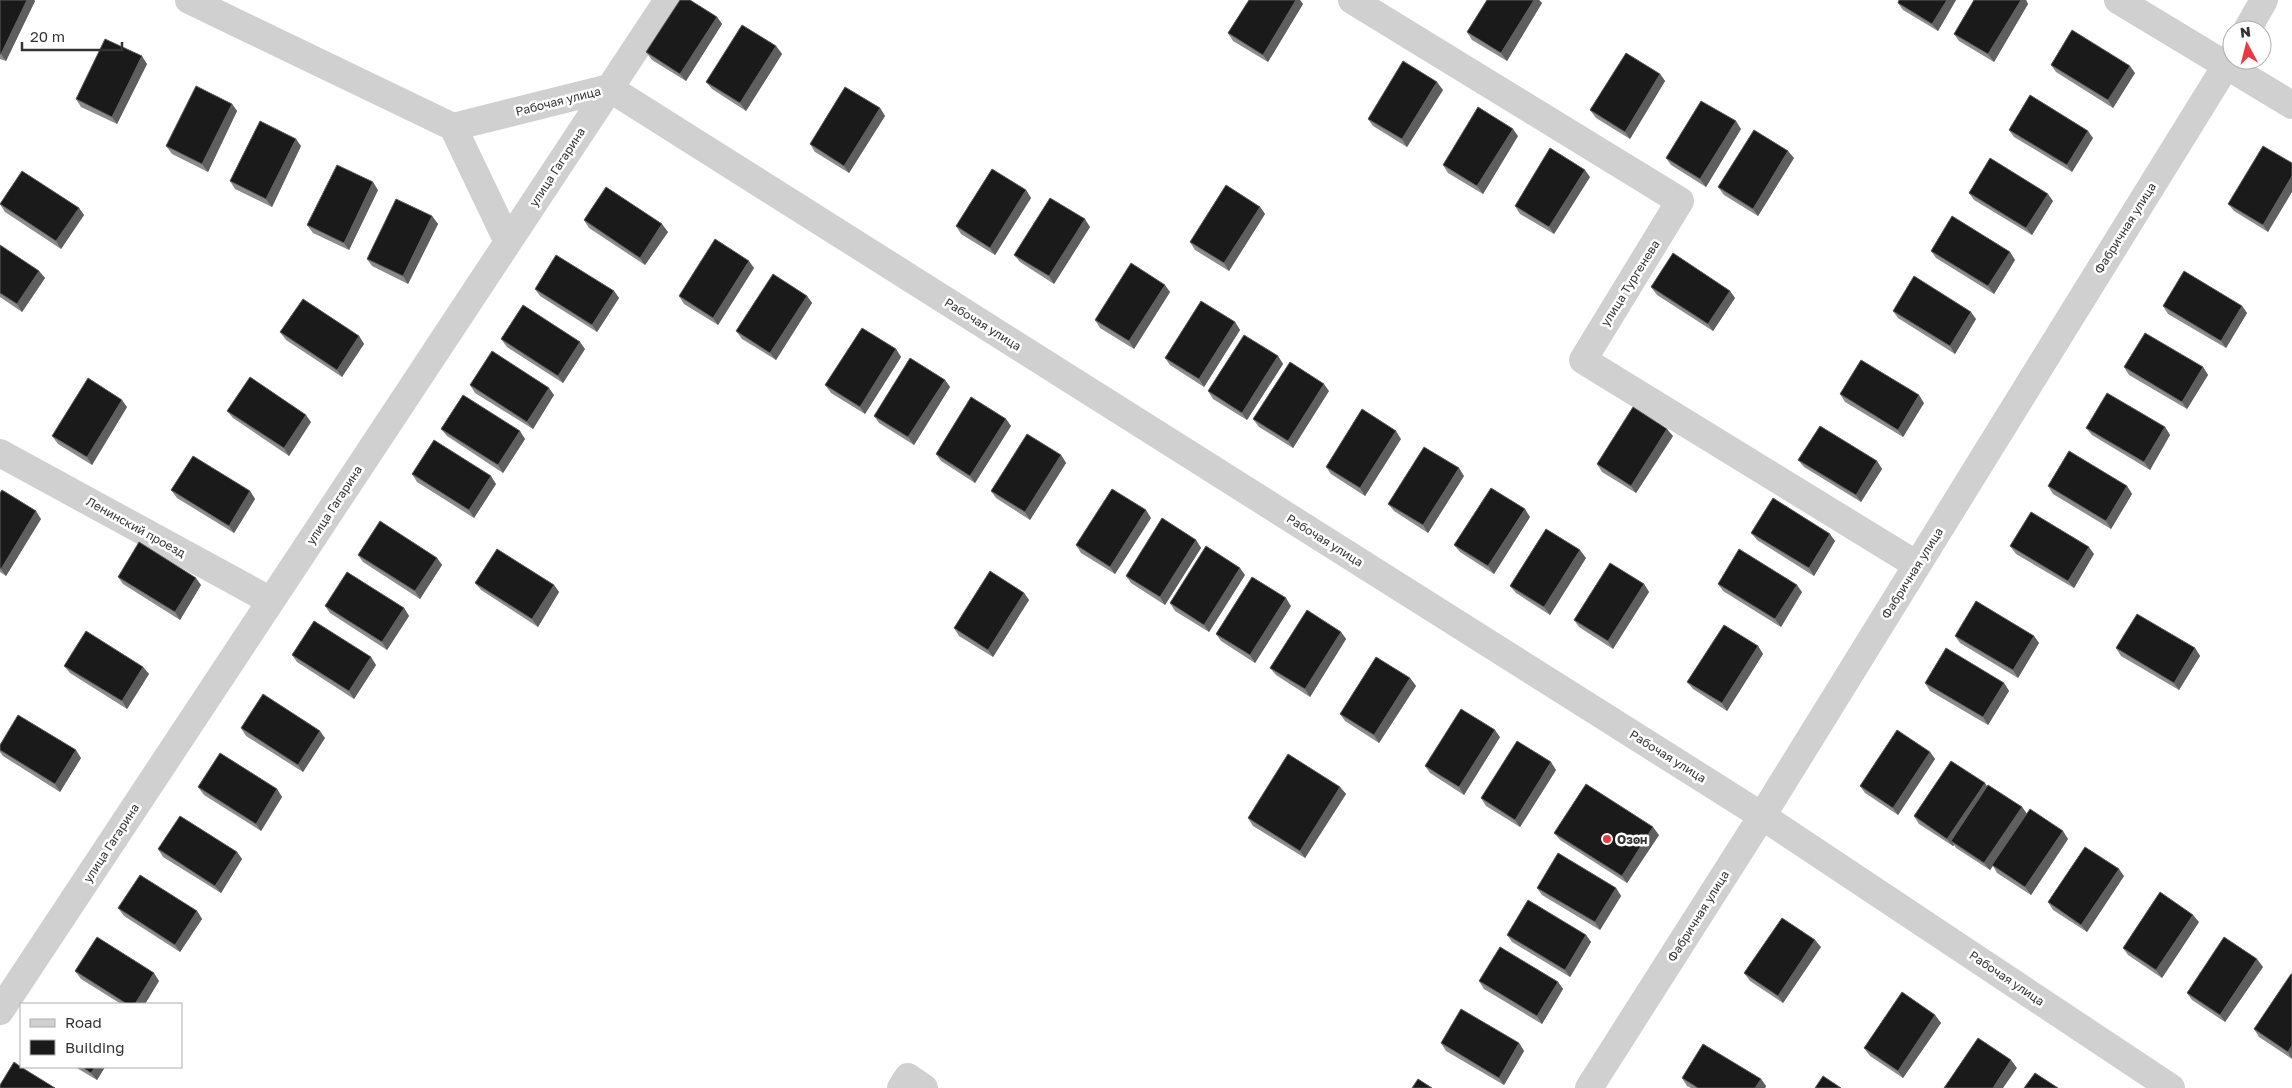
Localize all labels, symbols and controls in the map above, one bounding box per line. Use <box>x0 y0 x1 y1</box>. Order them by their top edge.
scale bar <box>22 20 122 52</box>
north arrow <box>2222 20 2272 70</box>
text: N <box>2239 23 2252 41</box>
text: 20 m <box>30 27 65 45</box>
street label: Рабочая улица <box>514 83 602 119</box>
street label: улица Гагарина <box>526 125 588 209</box>
street label: Фабричная улица <box>2091 180 2159 276</box>
street label: улица Тургенева <box>1597 237 1663 329</box>
street label: Рабочая улица <box>942 294 1024 354</box>
street label: улица Гагарина <box>303 463 365 547</box>
street label: Ленинский проезд <box>84 494 188 560</box>
street label: Рабочая улица <box>1284 510 1366 570</box>
street label: Фабричная улица <box>1878 525 1946 621</box>
street label: Рабочая улица <box>1627 726 1709 786</box>
street label: улица Гагарина <box>80 801 142 885</box>
place label: Озон <box>1617 832 1647 847</box>
marker: Озон <box>1601 833 1613 845</box>
street label: Фабричная улица <box>1664 868 1732 964</box>
street label: Рабочая улица <box>1967 947 2047 1009</box>
legend <box>20 1003 182 1068</box>
text: Road <box>65 1013 102 1031</box>
text: Building <box>65 1038 125 1056</box>

